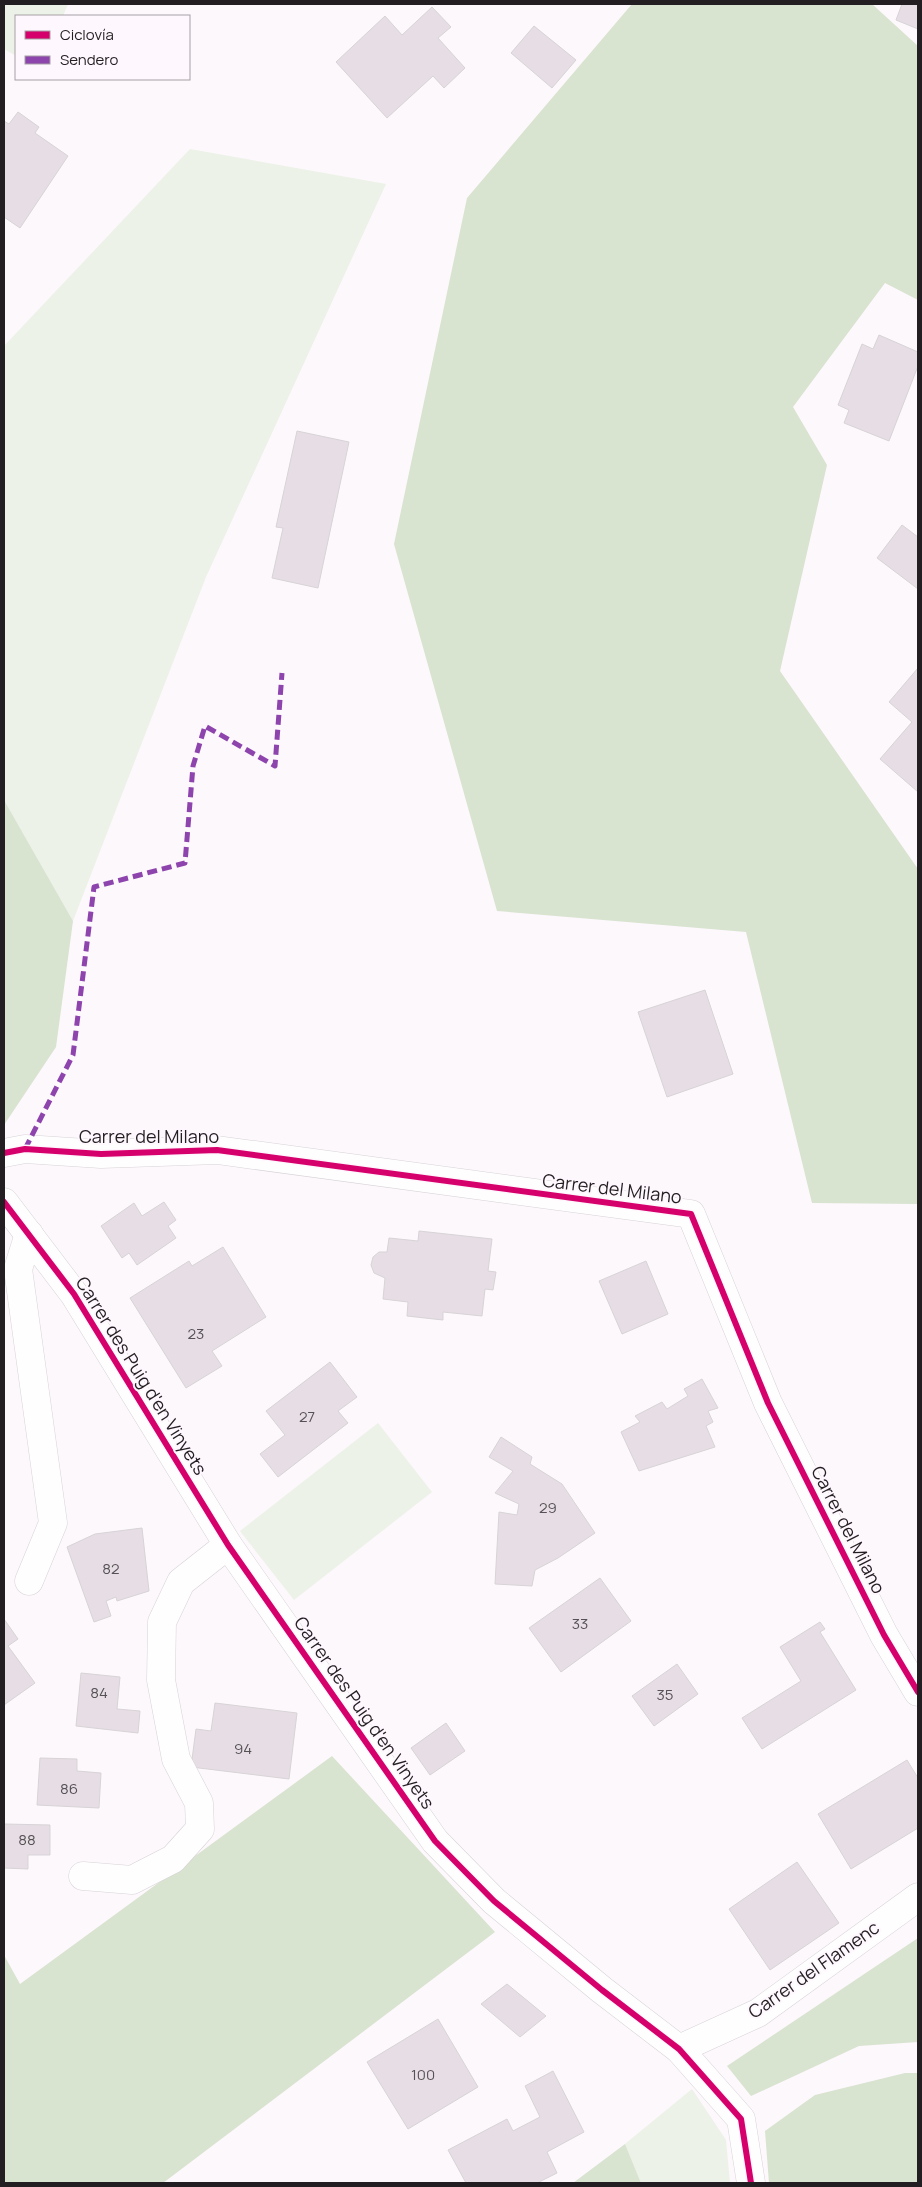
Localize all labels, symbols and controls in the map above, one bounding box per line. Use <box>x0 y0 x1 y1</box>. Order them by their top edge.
legend <box>15 15 190 80</box>
text: Ciclovía <box>60 24 114 45</box>
text: Sendero <box>60 49 119 70</box>
street label: Carrer del Milano <box>79 1124 219 1148</box>
street label: Carrer del Milano <box>541 1168 683 1208</box>
street label: Carrer des Puig d'en Vinyets <box>71 1272 213 1479</box>
house number: 23 <box>188 1323 204 1344</box>
house number: 27 <box>299 1406 315 1427</box>
street label: Carrer del Milano <box>806 1462 891 1597</box>
house number: 29 <box>539 1497 557 1518</box>
house number: 82 <box>102 1558 120 1579</box>
street label: Carrer des Puig d'en Vinyets <box>289 1611 441 1813</box>
house number: 33 <box>572 1613 588 1634</box>
house number: 84 <box>90 1682 108 1703</box>
house number: 35 <box>657 1684 673 1705</box>
house number: 94 <box>234 1738 252 1759</box>
house number: 86 <box>60 1778 78 1799</box>
house number: 88 <box>18 1829 36 1850</box>
street label: Carrer del Flamenc <box>743 1915 884 2023</box>
house number: 100 <box>411 2064 435 2085</box>

